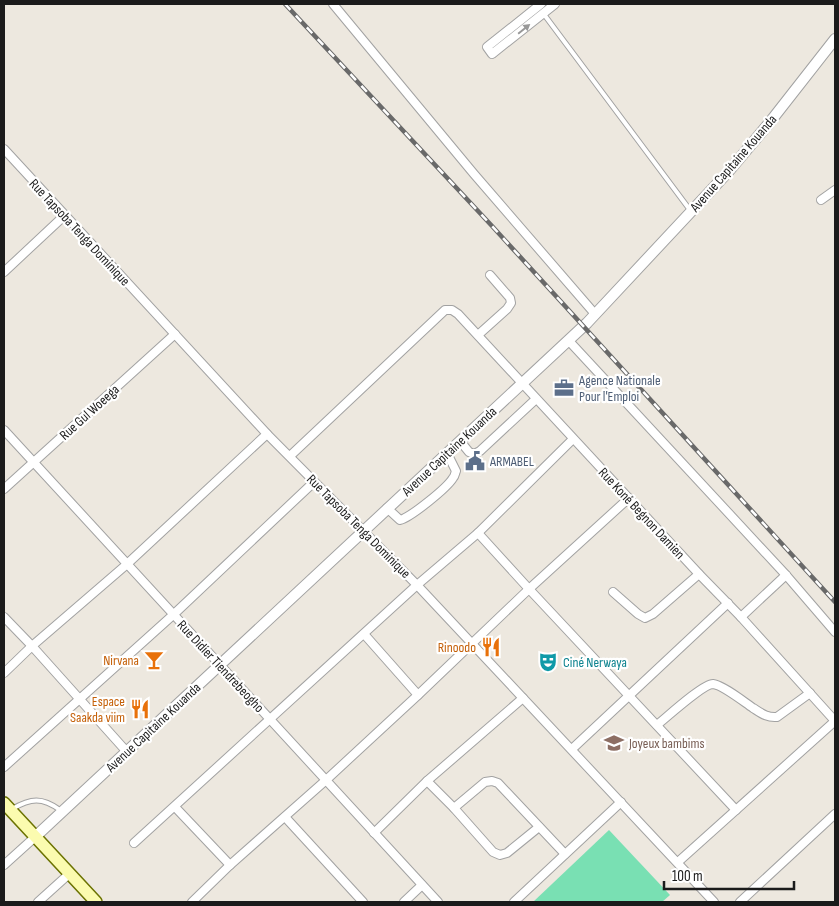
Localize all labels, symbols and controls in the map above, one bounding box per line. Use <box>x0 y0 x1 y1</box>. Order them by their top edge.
one-way arrow <box>517 23 530 34</box>
street label: Avenue Capitaine Kouanda <box>686 111 780 216</box>
street label: Rue Tapsoba Tenga Dominique <box>26 175 134 289</box>
place label: Agence Nationale Pour l'Emploi <box>578 372 661 405</box>
office icon: Agence Nationale Pour l'Emploi <box>553 377 575 399</box>
street label: Rue Gul Woeega <box>56 381 123 444</box>
street label: Avenue Capitaine Kouanda <box>398 403 500 500</box>
public building icon: ARMABEL <box>464 450 486 472</box>
place label: ARMABEL <box>489 453 534 470</box>
street label: Rue Koné Begnon Damien <box>595 464 688 563</box>
street label: Rue Tapsoba Tenga Dominique <box>303 471 414 582</box>
street label: Rue Didier Tiendrebeogho <box>174 617 268 716</box>
restaurant icon: Rinoodo <box>480 636 502 658</box>
place label: Rinoodo <box>438 639 476 656</box>
bar icon: Nirvana <box>143 649 165 671</box>
theatre icon: Ciné Nerwaya <box>537 651 559 673</box>
place label: Nirvana <box>103 652 139 669</box>
place label: Ciné Nerwaya <box>563 654 627 671</box>
street label: Avenue Capitaine Kouanda <box>102 679 204 776</box>
place label: Espace Saakda viim <box>70 693 125 726</box>
restaurant icon: Espace Saakda viim <box>129 698 151 720</box>
school or university icon: Joyeux bambims <box>603 732 625 754</box>
place label: Joyeux bambims <box>628 735 704 752</box>
scale bar <box>664 858 794 890</box>
text: 100 m <box>672 867 703 886</box>

